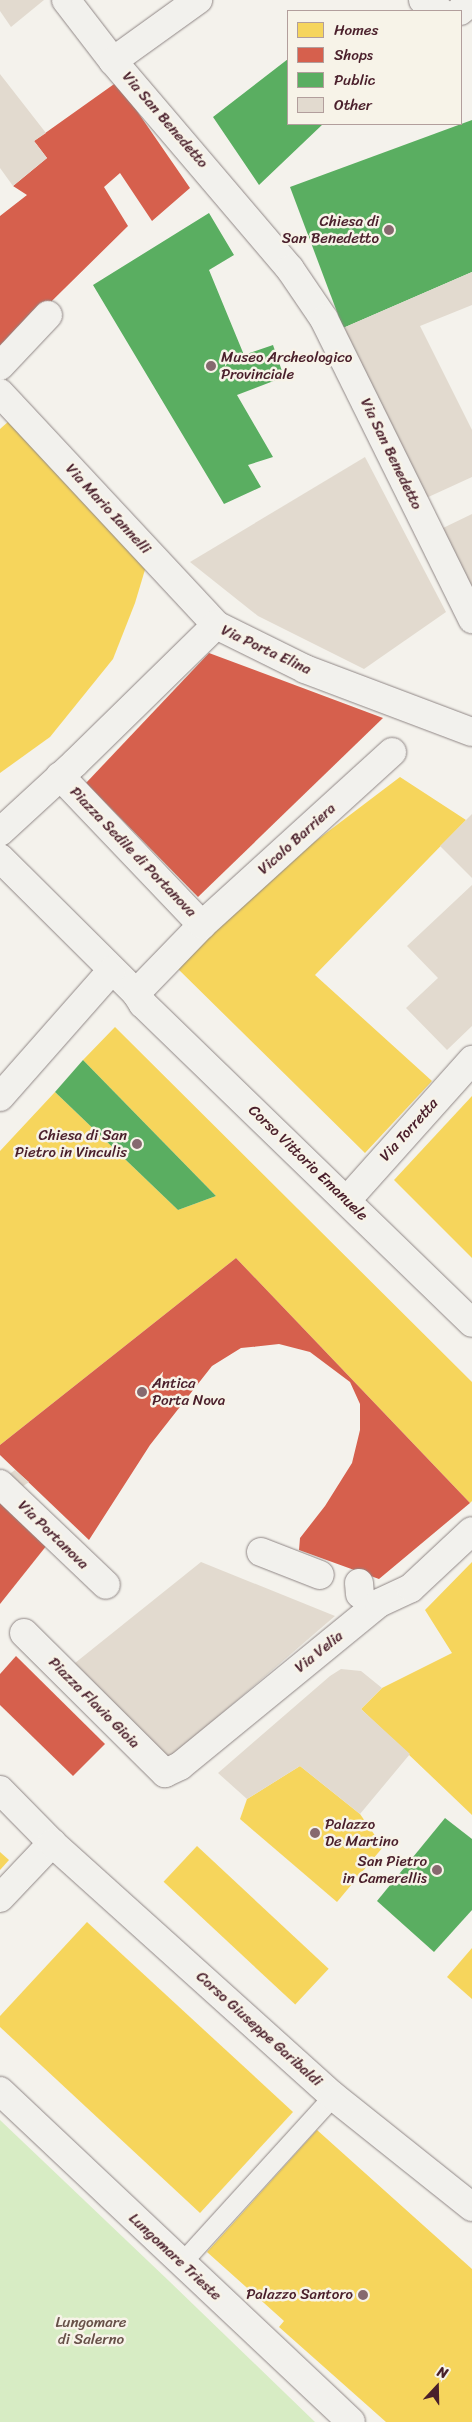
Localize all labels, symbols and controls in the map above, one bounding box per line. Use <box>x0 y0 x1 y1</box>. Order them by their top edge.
legend <box>287 10 462 125</box>
text: Homes <box>334 17 378 43</box>
text: Shops <box>334 42 373 68</box>
text: Public <box>334 67 375 93</box>
street label: Via San Benedetto <box>118 68 212 172</box>
text: Other <box>334 92 372 118</box>
place label: Chiesa di San Benedetto <box>282 212 379 247</box>
marker: Chiesa di San Benedetto <box>383 224 395 236</box>
place label: Museo Archeologico Provinciale <box>221 348 352 383</box>
marker: Museo Archeologico Provinciale <box>205 360 217 372</box>
street label: Via San Benedetto <box>356 395 426 513</box>
street label: Via Mario Iannelli <box>62 460 154 558</box>
street label: Via Porta Elina <box>218 621 314 679</box>
street label: Piazza Sedile di Portanova <box>66 783 200 921</box>
street label: Vicolo Barriera <box>255 799 339 879</box>
street label: Via Torretta <box>376 1095 442 1165</box>
street label: Corso Vittorio Emanuele <box>245 1101 371 1225</box>
place label: Chiesa di San Pietro in Vinculis <box>14 1126 127 1161</box>
marker: Chiesa di San Pietro in Vinculis <box>131 1138 143 1150</box>
place label: Antica Porta Nova <box>152 1374 225 1409</box>
marker: Antica Porta Nova <box>136 1386 148 1398</box>
street label: Via Portanova <box>14 1497 92 1573</box>
street label: Via Velia <box>292 1627 346 1677</box>
street label: Piazza Flavio Gioia <box>45 1654 143 1752</box>
place label: Palazzo De Martino <box>325 1815 398 1850</box>
marker: Palazzo De Martino <box>309 1827 321 1839</box>
place label: San Pietro in Camerellis <box>342 1852 427 1887</box>
marker: San Pietro in Camerellis <box>431 1864 443 1876</box>
street label: Corso Giuseppe Garibaldi <box>192 1968 326 2090</box>
street label: Lungomare Trieste <box>125 2209 225 2305</box>
place label: Palazzo Santoro <box>246 2286 353 2304</box>
marker: Palazzo Santoro <box>357 2289 369 2301</box>
park label: Lungomare di Salerno <box>55 2313 127 2348</box>
text: N <box>434 2359 452 2386</box>
north arrow <box>412 2362 462 2412</box>

